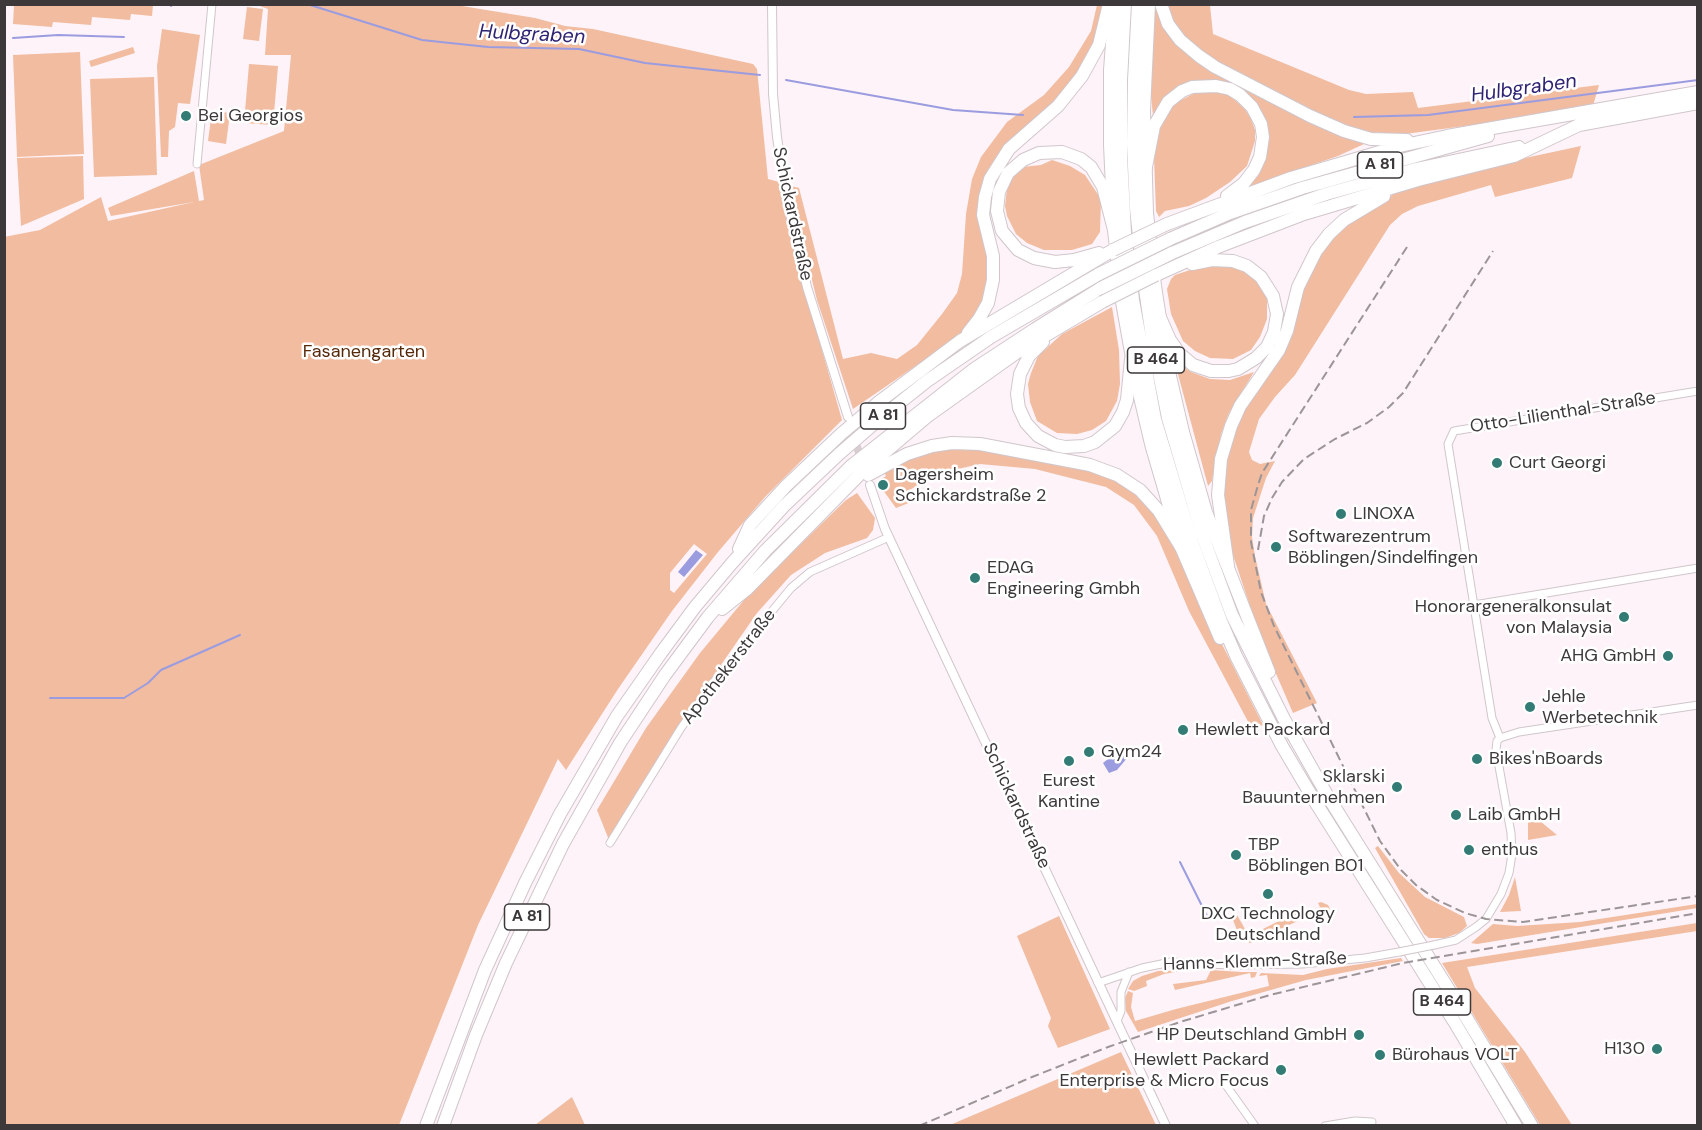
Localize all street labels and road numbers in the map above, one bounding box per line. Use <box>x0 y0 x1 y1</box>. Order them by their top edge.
street label: Schickardstraße <box>767 145 817 283</box>
road number: A 81 <box>1358 152 1402 178</box>
road number: B 464 <box>1128 347 1184 373</box>
street label: Otto-Lilienthal-Straße <box>1469 388 1657 438</box>
road number: A 81 <box>860 403 906 429</box>
street label: Apothekerstraße <box>677 605 781 729</box>
street label: Schickardstraße <box>977 740 1055 872</box>
road number: A 81 <box>504 904 550 930</box>
street label: Hanns-Klemm-Straße <box>1163 948 1347 976</box>
road number: B 464 <box>1414 989 1470 1015</box>

